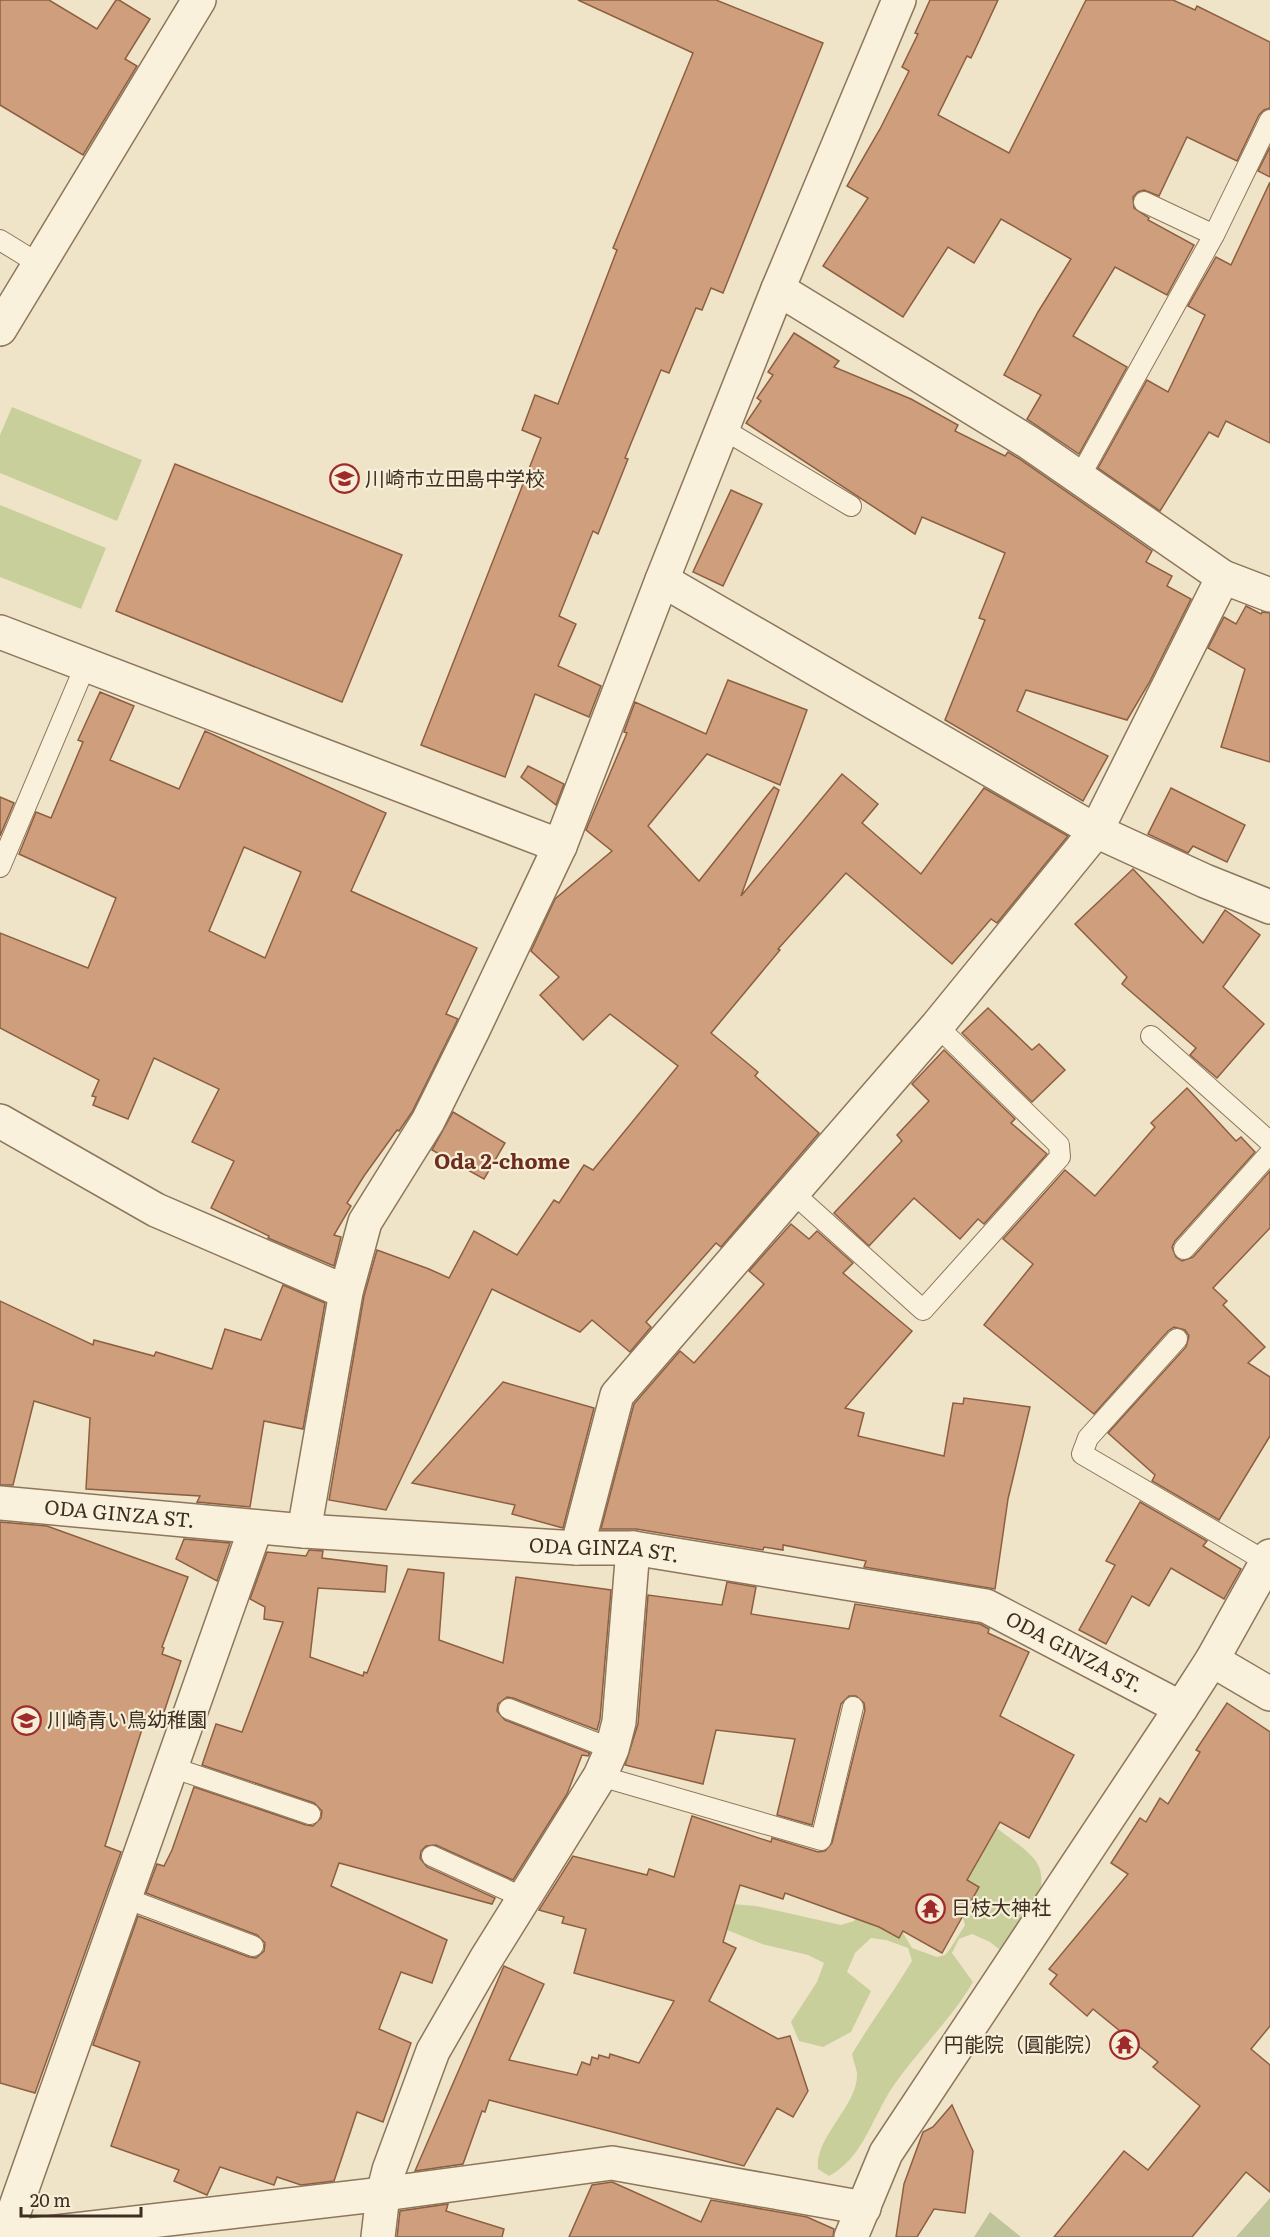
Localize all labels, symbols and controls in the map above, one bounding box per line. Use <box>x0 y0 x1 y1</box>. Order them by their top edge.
place label: 川崎市立田島中学校 <box>365 462 545 492</box>
school or university icon: 川崎市立田島中学校 <box>328 463 360 495</box>
district label: Oda 2-chome <box>434 1144 570 1175</box>
street label: ODA GINZA ST. <box>43 1490 196 1534</box>
street label: ODA GINZA ST. <box>528 1528 682 1568</box>
street label: ODA GINZA ST. <box>1001 1602 1149 1699</box>
place label: 川崎青い鳥幼稚園 <box>47 1703 207 1733</box>
school or university icon: 川崎青い鳥幼稚園 <box>10 1704 42 1736</box>
place label: 日枝大神社 <box>951 1891 1051 1921</box>
temple icon: 日枝大神社 <box>914 1892 946 1924</box>
place label: 円能院（圓能院） <box>944 2028 1104 2058</box>
temple icon: 円能院（圓能院） <box>1109 2029 1141 2061</box>
scale bar <box>21 2180 141 2218</box>
text: 20 m <box>30 2186 71 2213</box>

